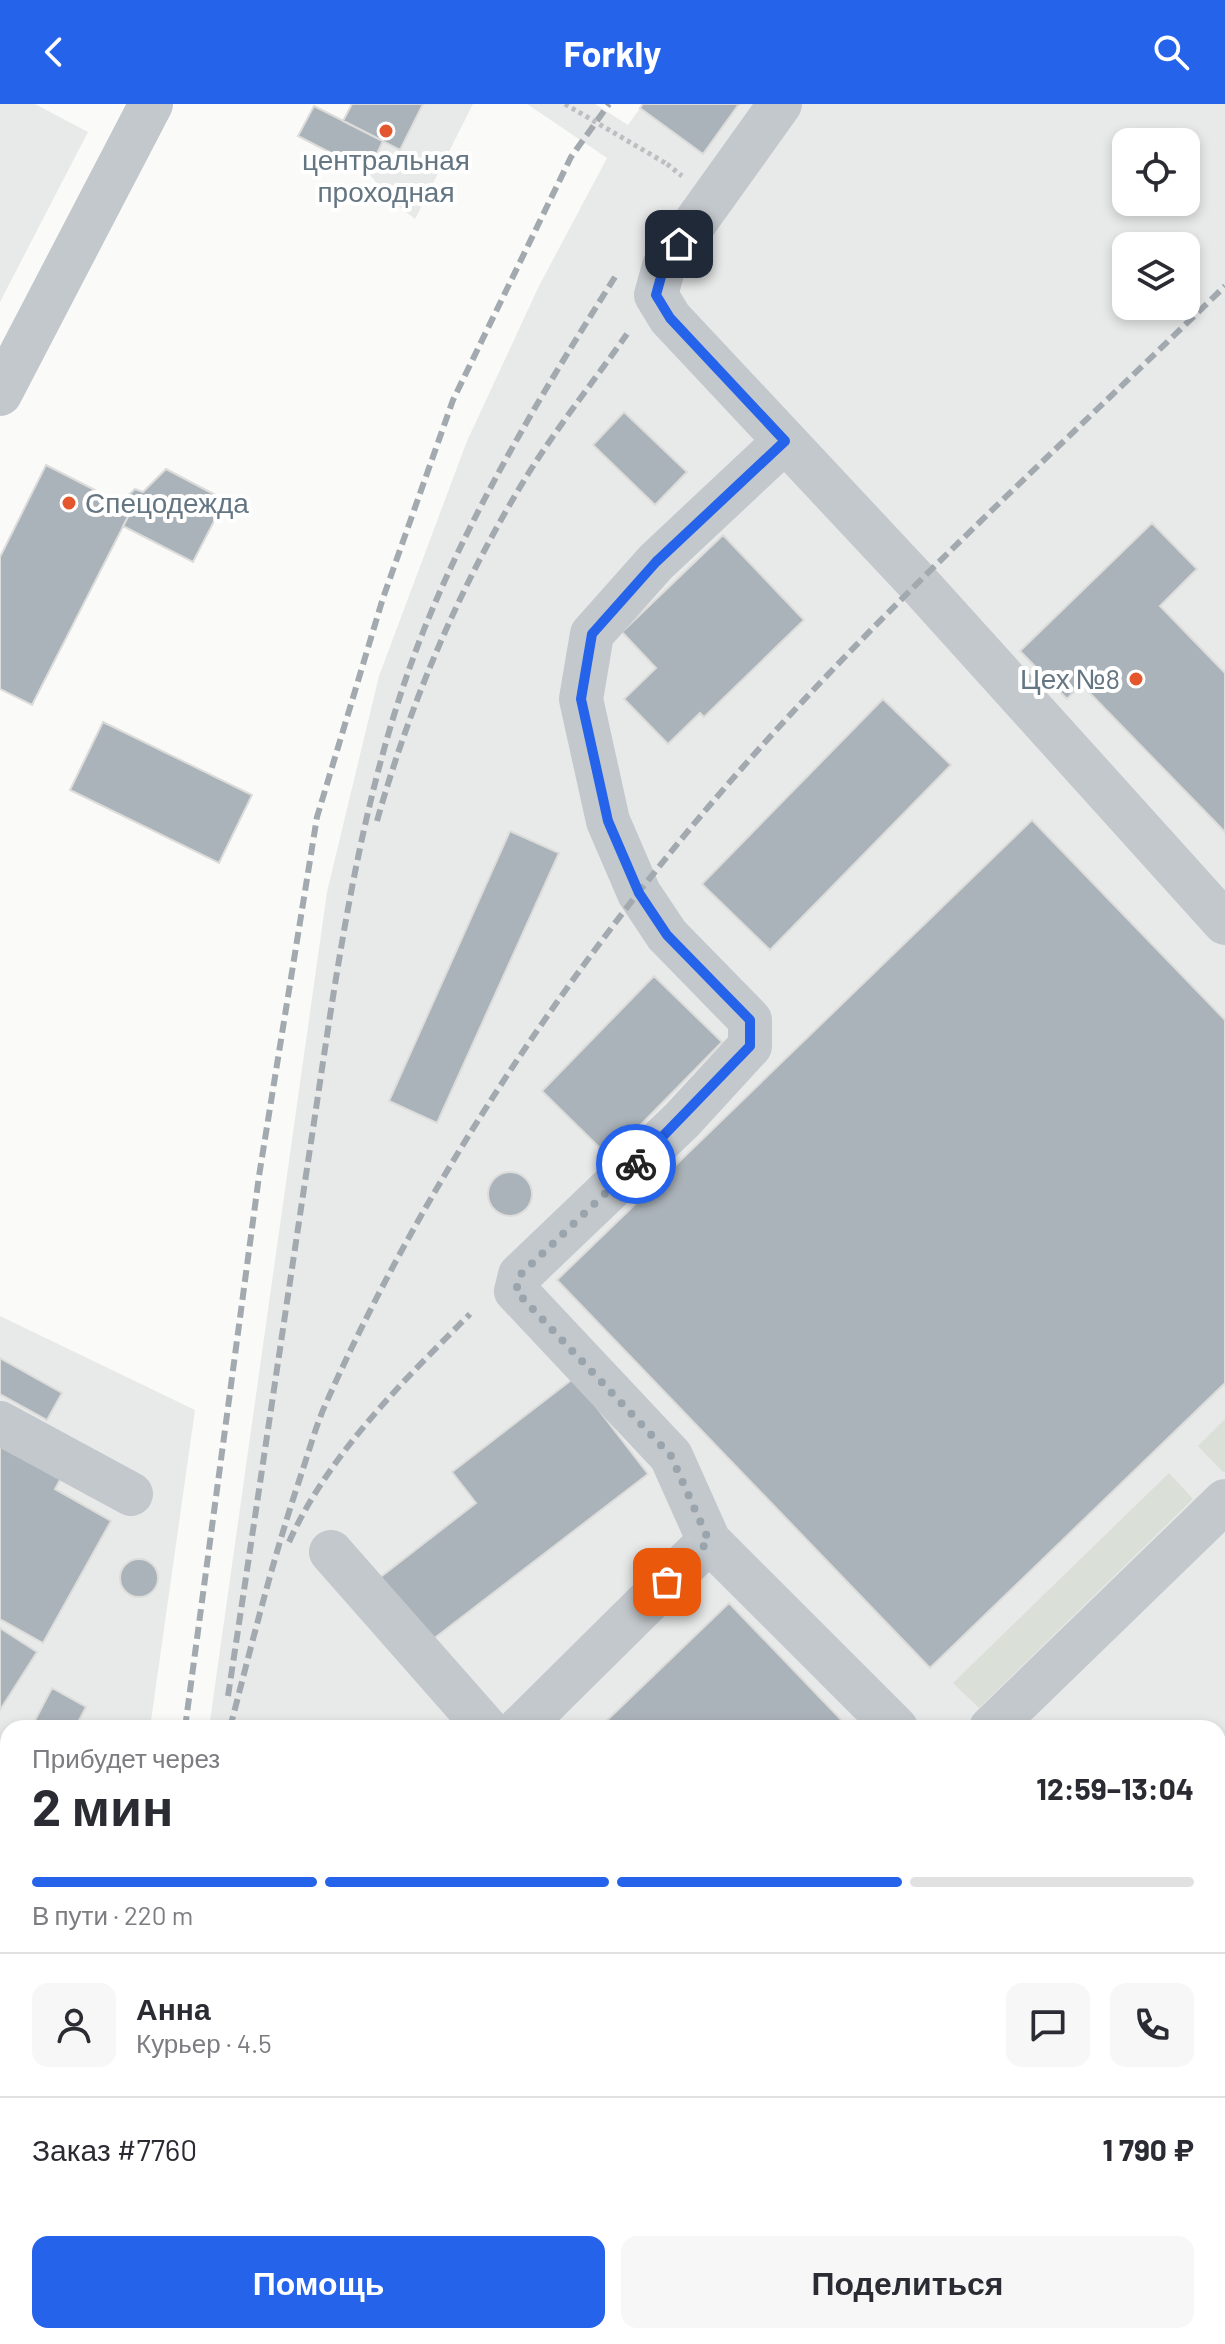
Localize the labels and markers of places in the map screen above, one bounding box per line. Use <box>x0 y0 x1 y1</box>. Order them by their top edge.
marker: центральная проходная <box>377 122 395 140</box>
place label: центральная проходная <box>302 142 470 208</box>
pin <box>645 210 713 278</box>
place label: Спецодежда <box>85 485 249 519</box>
marker: Спецодежда <box>60 494 78 512</box>
place label: Цех №8 <box>1020 661 1120 695</box>
marker: Цех №8 <box>1127 670 1145 688</box>
pin <box>633 1548 701 1616</box>

